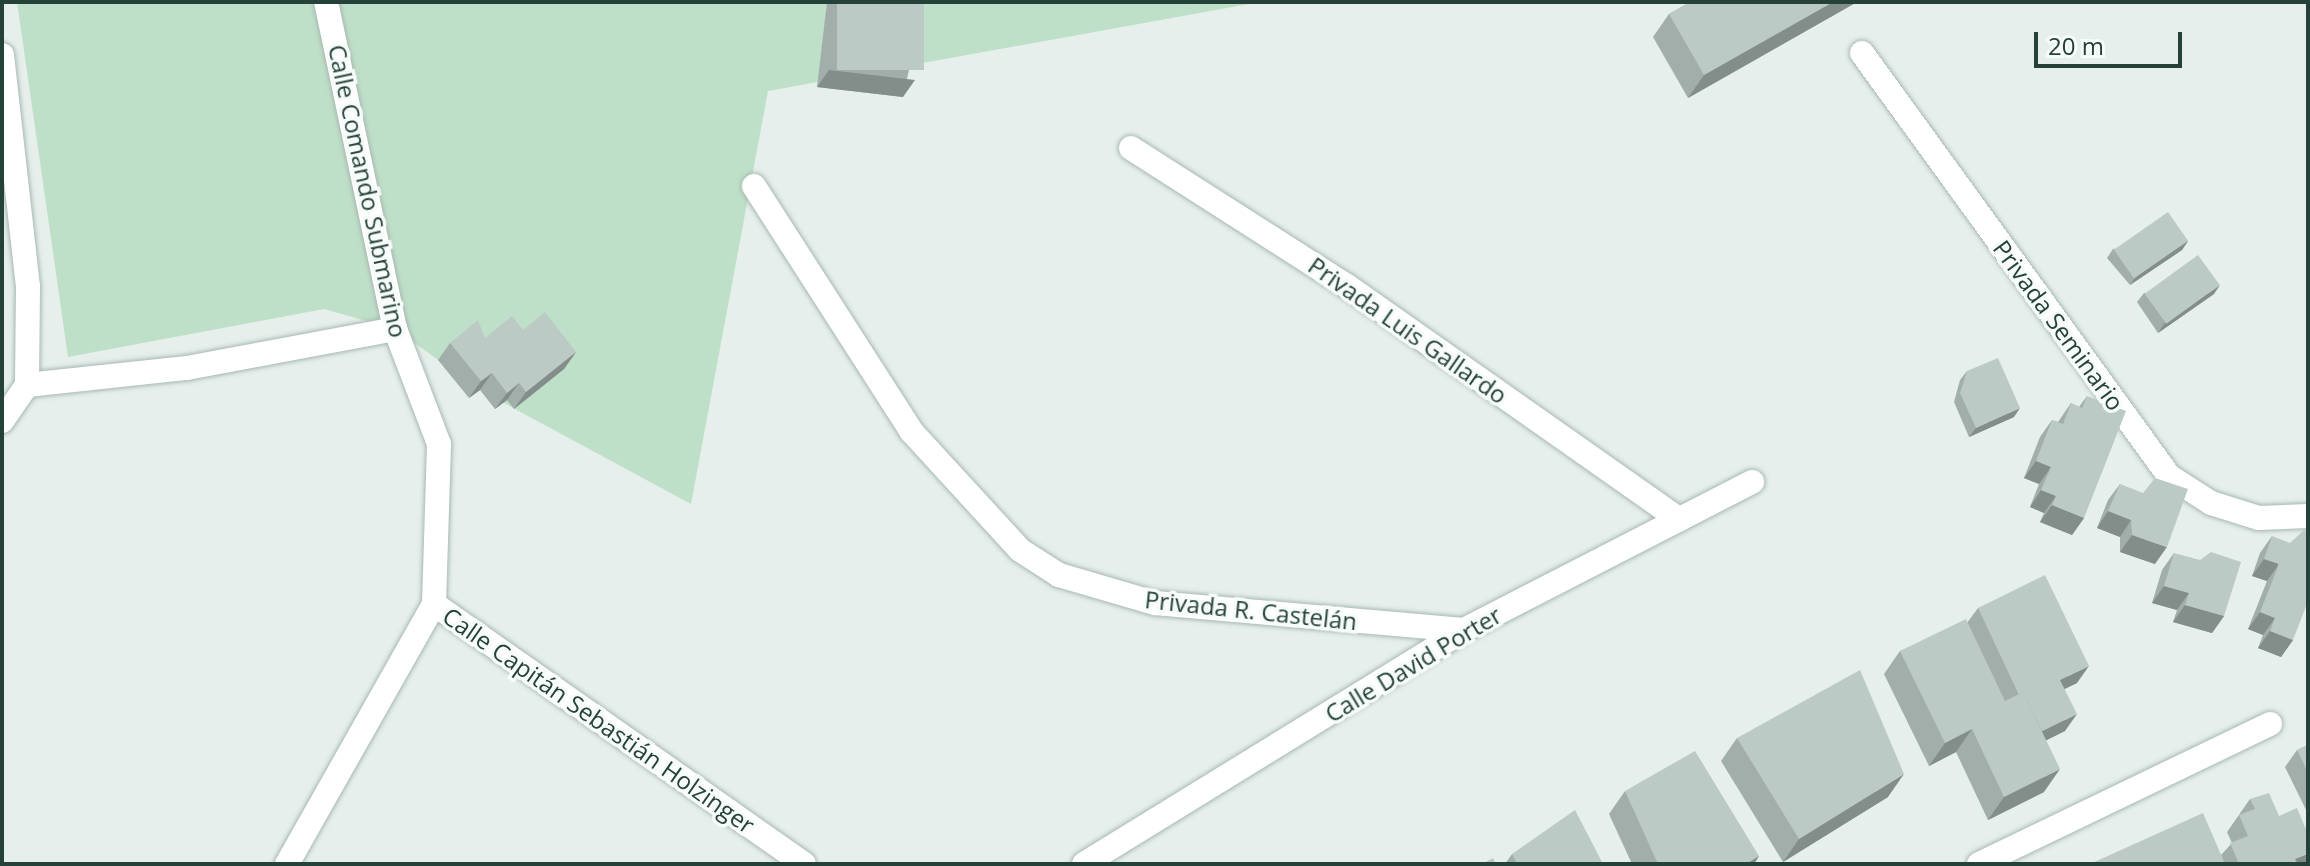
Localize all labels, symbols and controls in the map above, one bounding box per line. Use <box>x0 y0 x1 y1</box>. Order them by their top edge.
scale bar <box>2038 16 2186 66</box>
text: 20 m <box>2048 29 2104 62</box>
street label: Calle Comando Submarino <box>323 42 413 340</box>
street label: Privada Seminario <box>1988 234 2130 416</box>
street label: Privada Luis Gallardo <box>1303 251 1513 409</box>
street label: Privada R. Castelán <box>1143 585 1359 635</box>
street label: Calle David Porter <box>1320 600 1506 728</box>
street label: Calle Capitán Sebastián Holzinger <box>438 601 760 839</box>

